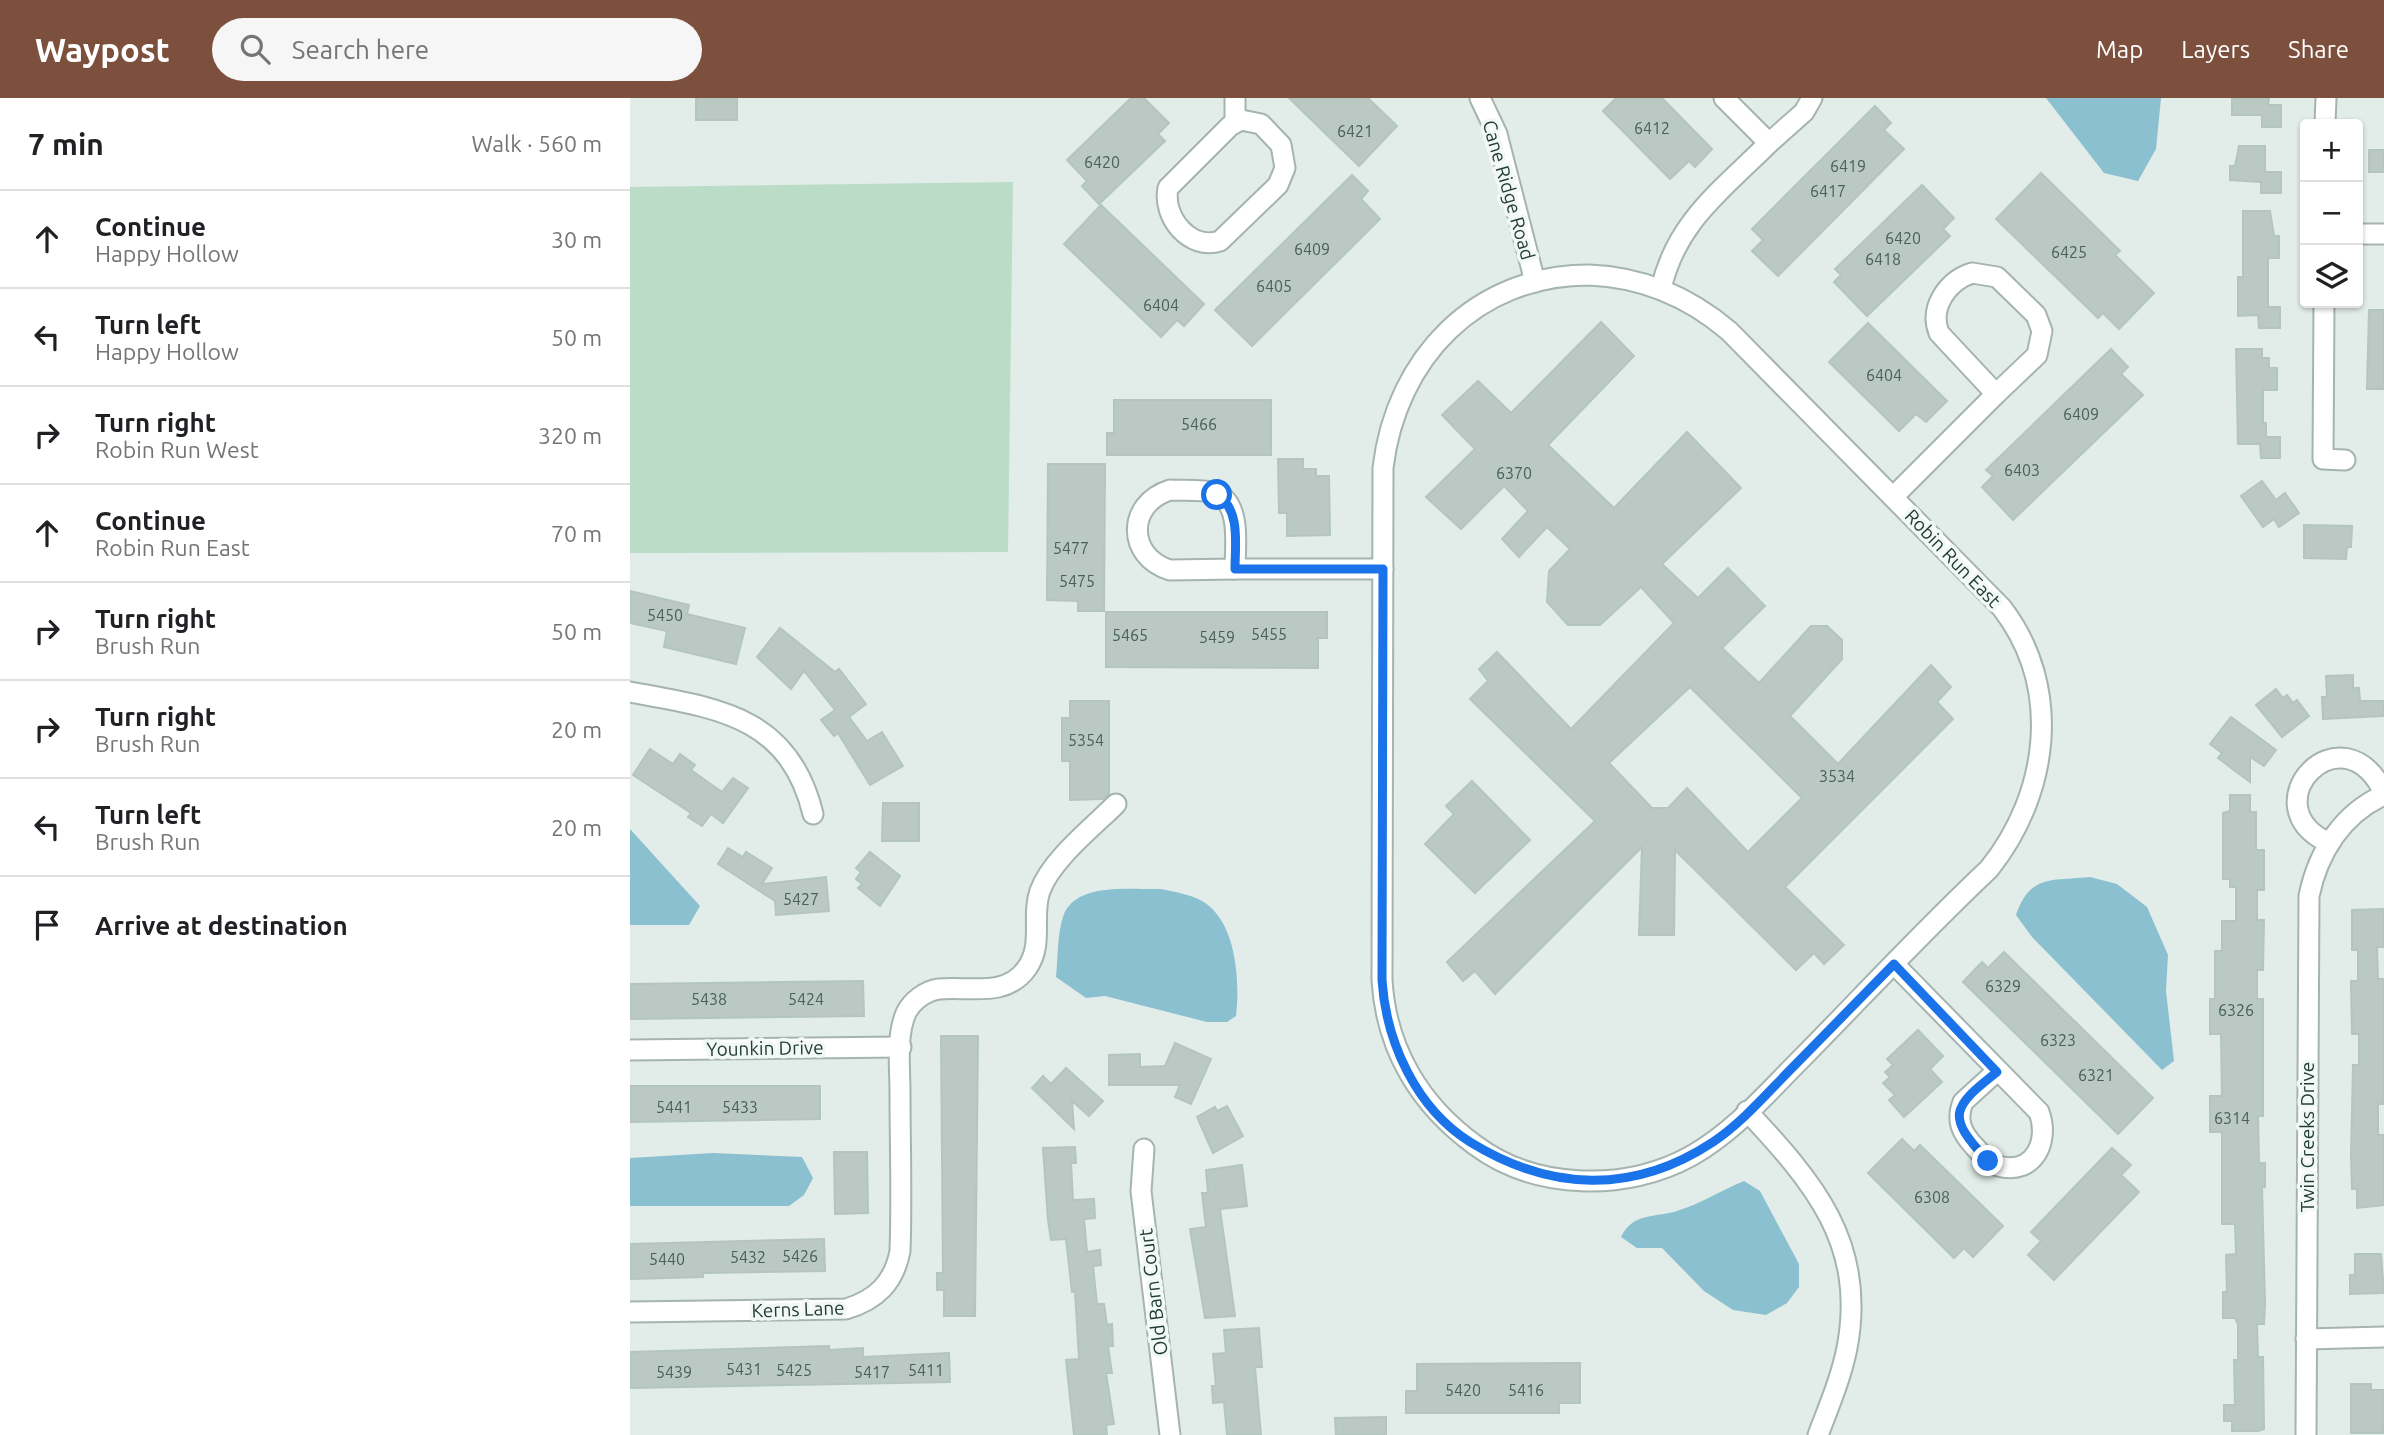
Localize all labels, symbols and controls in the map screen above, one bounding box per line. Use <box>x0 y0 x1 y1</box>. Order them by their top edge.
search box <box>212 18 702 81</box>
icon: search <box>236 30 274 68</box>
text: Waypost <box>35 31 170 68</box>
text: Search here <box>292 35 429 64</box>
text: Map <box>2096 36 2143 63</box>
text: Layers <box>2181 36 2250 63</box>
text: Share <box>2288 36 2349 63</box>
street label: Cane Ridge Road <box>1479 118 1539 262</box>
house number: 6412 <box>1634 119 1670 137</box>
map controls <box>2300 119 2363 308</box>
button: + <box>2300 119 2363 182</box>
house number: 6421 <box>1337 122 1373 140</box>
text: 7 min <box>28 127 104 161</box>
text: Walk · 560 m <box>471 131 602 156</box>
house number: 6420 <box>1084 153 1120 171</box>
house number: 6419 <box>1830 157 1866 175</box>
house number: 6417 <box>1810 182 1846 200</box>
button: − <box>2300 182 2363 245</box>
text: Continue <box>95 212 206 241</box>
icon: ahead <box>28 220 66 258</box>
text: 30 m <box>551 227 602 252</box>
house number: 6420 <box>1885 229 1921 247</box>
house number: 6409 <box>1294 240 1330 258</box>
text: Happy Hollow <box>95 241 239 266</box>
house number: 6425 <box>2051 243 2087 261</box>
button: layers <box>2300 245 2363 308</box>
house number: 6418 <box>1865 250 1901 268</box>
house number: 6405 <box>1256 277 1292 295</box>
house number: 6404 <box>1143 296 1179 314</box>
text: Turn left <box>95 310 201 339</box>
icon: left <box>28 318 66 356</box>
text: 50 m <box>551 325 602 350</box>
text: Happy Hollow <box>95 339 239 364</box>
house number: 6404 <box>1866 366 1902 384</box>
house number: 6409 <box>2063 405 2099 423</box>
text: Turn right <box>95 408 216 437</box>
house number: 5466 <box>1181 415 1217 433</box>
icon: right <box>28 416 66 454</box>
text: 320 m <box>538 423 602 448</box>
text: Robin Run West <box>95 437 259 462</box>
house number: 6403 <box>2004 461 2040 479</box>
house number: 6370 <box>1496 464 1532 482</box>
route start <box>1201 479 1232 510</box>
street label: Robin Run East <box>1901 504 2006 612</box>
text: Continue <box>95 506 206 535</box>
icon: ahead <box>28 514 66 552</box>
text: 70 m <box>551 521 602 546</box>
text: Robin Run East <box>95 535 250 560</box>
house number: 5477 <box>1053 539 1089 557</box>
house number: 5475 <box>1059 572 1095 590</box>
text: Turn right <box>95 604 216 633</box>
house number: 5450 <box>647 606 683 624</box>
icon: right <box>28 612 66 650</box>
text: 50 m <box>551 619 602 644</box>
house number: 5455 <box>1251 625 1287 643</box>
house number: 5465 <box>1112 626 1148 644</box>
house number: 5459 <box>1199 628 1235 646</box>
text: Brush Run <box>95 633 200 658</box>
text: Turn right <box>95 702 216 731</box>
icon: right <box>28 710 66 748</box>
text: 20 m <box>551 717 602 742</box>
text: Brush Run <box>95 731 200 756</box>
house number: 5354 <box>1068 731 1104 749</box>
house number: 3534 <box>1819 767 1855 785</box>
text: Turn left <box>95 800 201 829</box>
icon: left <box>28 808 66 846</box>
text: 20 m <box>551 815 602 840</box>
text: Brush Run <box>95 829 200 854</box>
house number: 5427 <box>783 890 819 908</box>
icon: arrive <box>28 906 66 944</box>
text: Arrive at destination <box>95 911 348 940</box>
house number: 6329 <box>1985 977 2021 995</box>
house number: 5438 <box>691 990 727 1008</box>
house number: 5424 <box>788 990 824 1008</box>
house number: 6326 <box>2218 1001 2254 1019</box>
house number: 6323 <box>2040 1031 2076 1049</box>
street label: Younkin Drive <box>706 1036 824 1060</box>
street label: Twin Creeks Drive <box>2296 1062 2318 1212</box>
house number: 6321 <box>2078 1066 2114 1084</box>
house number: 5441 <box>656 1098 692 1116</box>
house number: 5433 <box>722 1098 758 1116</box>
house number: 6314 <box>2214 1109 2250 1127</box>
route end <box>1972 1145 2003 1176</box>
house number: 6308 <box>1914 1188 1950 1206</box>
street label: Old Barn Court <box>1134 1227 1172 1357</box>
house number: 5426 <box>782 1247 818 1265</box>
house number: 5432 <box>730 1248 766 1266</box>
house number: 5440 <box>649 1250 685 1268</box>
street label: Kerns Lane <box>751 1296 845 1322</box>
house number: 5431 <box>726 1360 762 1378</box>
house number: 5425 <box>776 1361 812 1379</box>
house number: 5411 <box>908 1361 944 1379</box>
house number: 5439 <box>656 1363 692 1381</box>
house number: 5417 <box>854 1363 890 1381</box>
house number: 5420 <box>1445 1381 1481 1399</box>
house number: 5416 <box>1508 1381 1544 1399</box>

